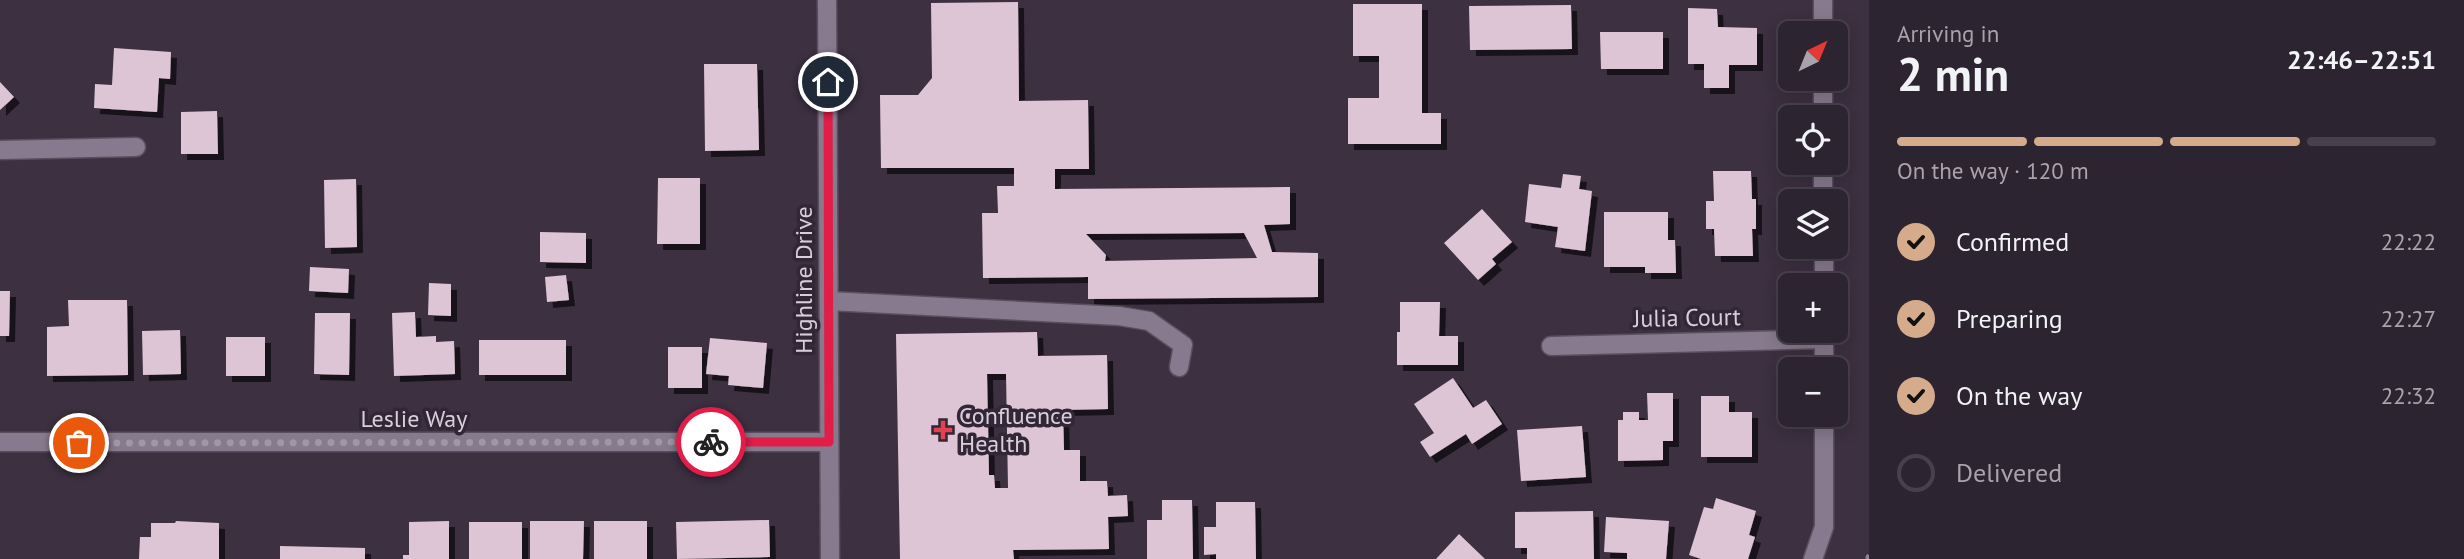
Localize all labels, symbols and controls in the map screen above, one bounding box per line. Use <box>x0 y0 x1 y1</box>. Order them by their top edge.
text: Arriving in <box>1897 19 1999 48</box>
north arrow <box>1778 21 1848 91</box>
map controls <box>1778 21 1848 427</box>
text: 22:46–22:51 <box>2287 43 2436 76</box>
text: 2 min <box>1897 44 2009 104</box>
pin <box>798 52 858 112</box>
icon: home <box>809 63 847 101</box>
button: locate <box>1778 105 1848 175</box>
text: On the way · 120 m <box>1897 156 2089 185</box>
button: layers <box>1778 189 1848 259</box>
street label: Highline Drive <box>788 206 819 354</box>
icon: check <box>1897 223 1935 261</box>
text: Confirmed <box>1956 225 2069 258</box>
text: 22:22 <box>2381 227 2436 256</box>
button: + <box>1778 273 1848 343</box>
icon: check <box>1897 300 1935 338</box>
street label: Julia Court <box>1632 301 1741 334</box>
text: Preparing <box>1956 302 2063 335</box>
text: 22:27 <box>2381 304 2436 333</box>
button: − <box>1778 357 1848 427</box>
icon: check <box>1897 377 1935 415</box>
text: On the way <box>1956 379 2082 412</box>
text: 22:32 <box>2381 381 2436 410</box>
place label: Confluence Health <box>959 400 1073 459</box>
street label: Leslie Way <box>361 403 467 434</box>
courier <box>676 407 746 477</box>
pin <box>49 413 109 473</box>
marker: Confluence Health <box>933 420 953 440</box>
icon: bike <box>692 423 730 461</box>
icon: bag <box>60 424 98 462</box>
text: Delivered <box>1956 456 2062 489</box>

